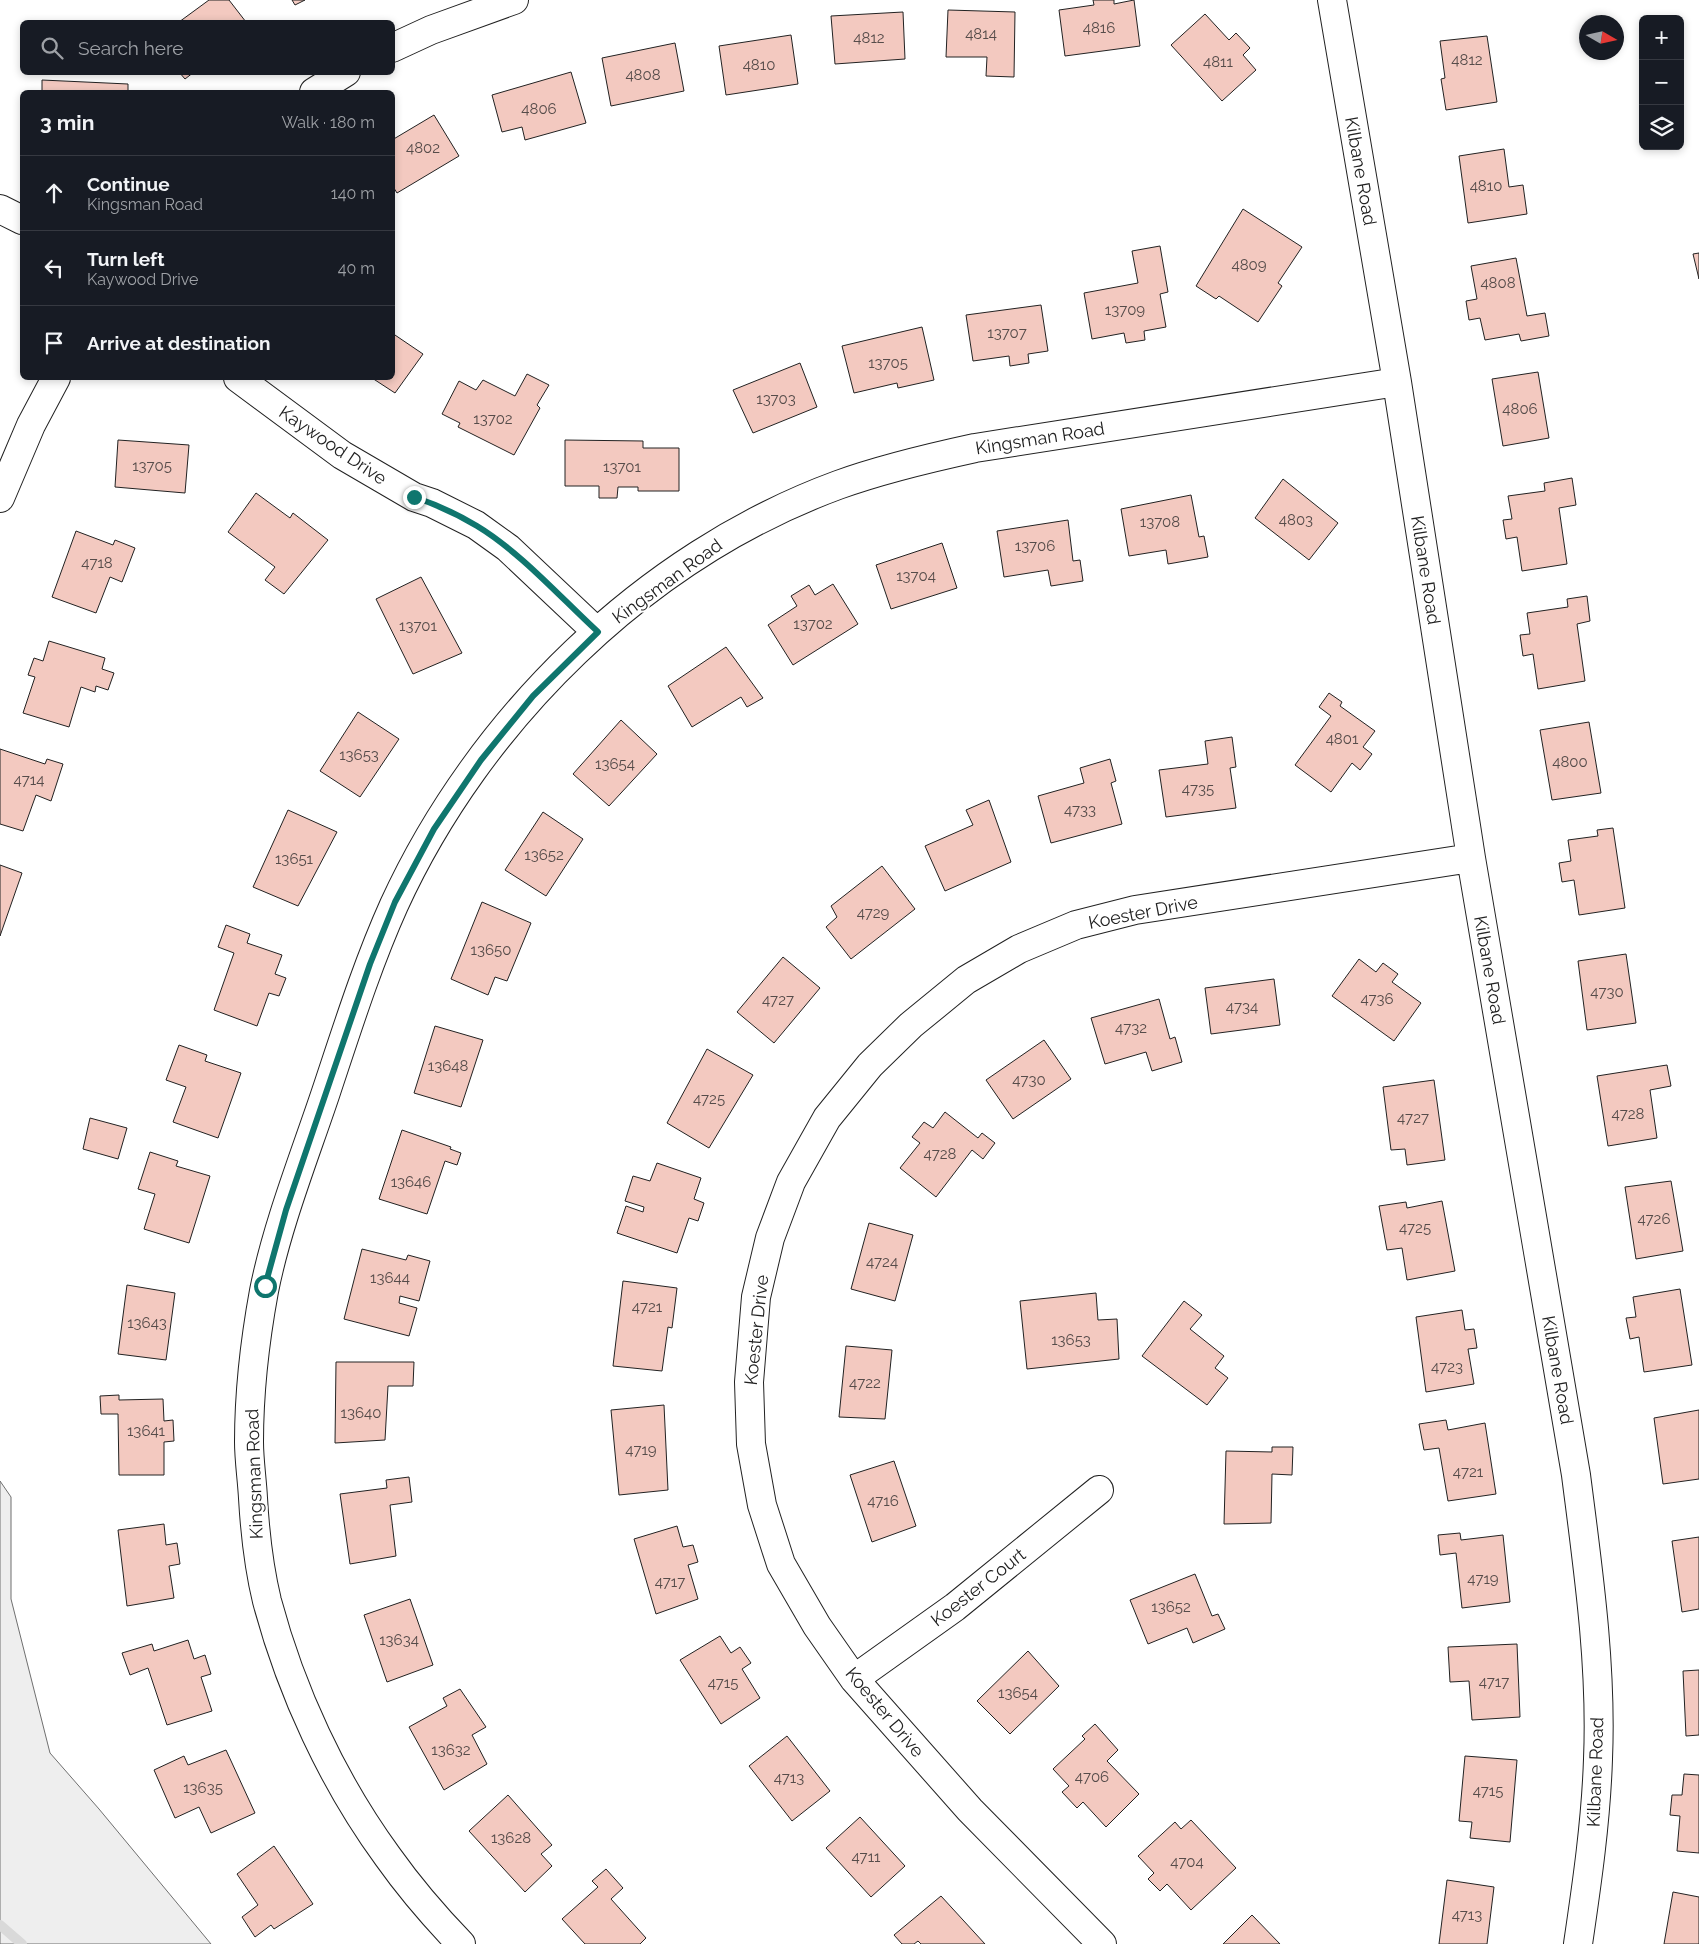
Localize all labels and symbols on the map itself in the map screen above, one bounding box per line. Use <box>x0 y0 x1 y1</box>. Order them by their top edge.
north arrow <box>1579 15 1624 60</box>
house number: 4816 <box>1083 19 1115 37</box>
house number: 4814 <box>965 25 997 43</box>
house number: 4812 <box>853 29 885 47</box>
house number: 4812 <box>1451 51 1483 69</box>
house number: 4811 <box>1203 53 1234 71</box>
house number: 4810 <box>743 56 775 74</box>
house number: 4808 <box>625 66 661 84</box>
house number: 4806 <box>521 100 557 118</box>
street label: Kilbane Road <box>1341 115 1381 227</box>
house number: 4802 <box>406 139 440 157</box>
house number: 4810 <box>1470 177 1502 195</box>
house number: 4809 <box>1231 256 1267 274</box>
house number: 4808 <box>1480 274 1516 292</box>
house number: 13709 <box>1105 301 1145 319</box>
house number: 13707 <box>987 324 1027 342</box>
house number: 13705 <box>868 354 908 372</box>
house number: 13703 <box>756 390 796 408</box>
house number: 4806 <box>1502 400 1538 418</box>
street label: Kaywood Drive <box>275 401 391 489</box>
house number: 13702 <box>473 410 513 428</box>
street label: Kingsman Road <box>974 417 1106 459</box>
house number: 13705 <box>132 457 172 475</box>
house number: 13701 <box>603 458 642 476</box>
route end <box>403 486 426 509</box>
house number: 4803 <box>1279 511 1313 529</box>
house number: 13708 <box>1140 513 1180 531</box>
street label: Kilbane Road <box>1407 514 1445 626</box>
street label: Kingsman Road <box>608 534 726 628</box>
house number: 13706 <box>1015 537 1055 555</box>
house number: 4718 <box>81 554 113 572</box>
house number: 13704 <box>896 567 936 585</box>
house number: 13702 <box>793 615 833 633</box>
house number: 13701 <box>399 617 438 635</box>
house number: 4801 <box>1326 730 1359 748</box>
house number: 13653 <box>339 746 379 764</box>
house number: 4800 <box>1552 753 1588 771</box>
house number: 13654 <box>595 755 635 773</box>
house number: 4714 <box>14 771 44 789</box>
house number: 4735 <box>1182 780 1214 798</box>
house number: 4733 <box>1064 801 1096 819</box>
house number: 13652 <box>524 846 564 864</box>
house number: 13651 <box>275 850 314 868</box>
street label: Koester Drive <box>1087 891 1200 933</box>
house number: 4729 <box>857 904 890 922</box>
street label: Kilbane Road <box>1470 914 1510 1026</box>
house number: 13650 <box>471 941 511 959</box>
house number: 4730 <box>1590 983 1624 1001</box>
house number: 4736 <box>1360 990 1394 1008</box>
house number: 4727 <box>762 991 794 1009</box>
house number: 4734 <box>1226 998 1258 1016</box>
house number: 4732 <box>1115 1019 1147 1037</box>
house number: 13648 <box>428 1057 468 1075</box>
house number: 4730 <box>1012 1071 1046 1089</box>
house number: 4725 <box>693 1090 725 1108</box>
house number: 4728 <box>1612 1105 1645 1123</box>
house number: 4727 <box>1397 1109 1429 1127</box>
house number: 4728 <box>924 1145 957 1163</box>
house number: 13646 <box>391 1173 431 1191</box>
house number: 4726 <box>1637 1210 1671 1228</box>
house number: 4725 <box>1399 1219 1431 1237</box>
house number: 4724 <box>866 1253 898 1271</box>
house number: 13644 <box>370 1269 410 1287</box>
street label: Koester Drive <box>740 1273 772 1386</box>
route start <box>254 1275 277 1298</box>
house number: 4721 <box>632 1298 663 1316</box>
house number: 13643 <box>127 1314 167 1332</box>
street label: Kilbane Road <box>1538 1314 1578 1426</box>
house number: 13653 <box>1051 1331 1091 1349</box>
house number: 4723 <box>1431 1358 1463 1376</box>
house number: 4722 <box>849 1374 881 1392</box>
house number: 13640 <box>341 1404 381 1422</box>
street label: Kingsman Road <box>241 1408 267 1540</box>
house number: 13641 <box>127 1422 166 1440</box>
house number: 4719 <box>625 1441 657 1459</box>
house number: 4721 <box>1453 1463 1484 1481</box>
house number: 4716 <box>867 1492 899 1510</box>
street label: Koester Court <box>927 1544 1029 1630</box>
house number: 4719 <box>1467 1570 1499 1588</box>
house number: 4717 <box>655 1573 685 1591</box>
house number: 13652 <box>1151 1598 1191 1616</box>
house number: 13634 <box>379 1631 419 1649</box>
street label: Koester Drive <box>841 1663 929 1762</box>
house number: 4717 <box>1479 1673 1509 1691</box>
house number: 4715 <box>708 1674 738 1692</box>
house number: 13654 <box>998 1684 1038 1702</box>
street label: Kilbane Road <box>1583 1717 1607 1827</box>
house number: 13632 <box>431 1741 471 1759</box>
house number: 4706 <box>1075 1768 1109 1786</box>
house number: 4713 <box>774 1769 804 1787</box>
house number: 13635 <box>183 1779 223 1797</box>
house number: 4715 <box>1473 1782 1503 1800</box>
house number: 13628 <box>491 1829 531 1847</box>
house number: 4711 <box>852 1848 881 1866</box>
house number: 4704 <box>1170 1853 1204 1871</box>
house number: 4713 <box>1452 1906 1482 1924</box>

